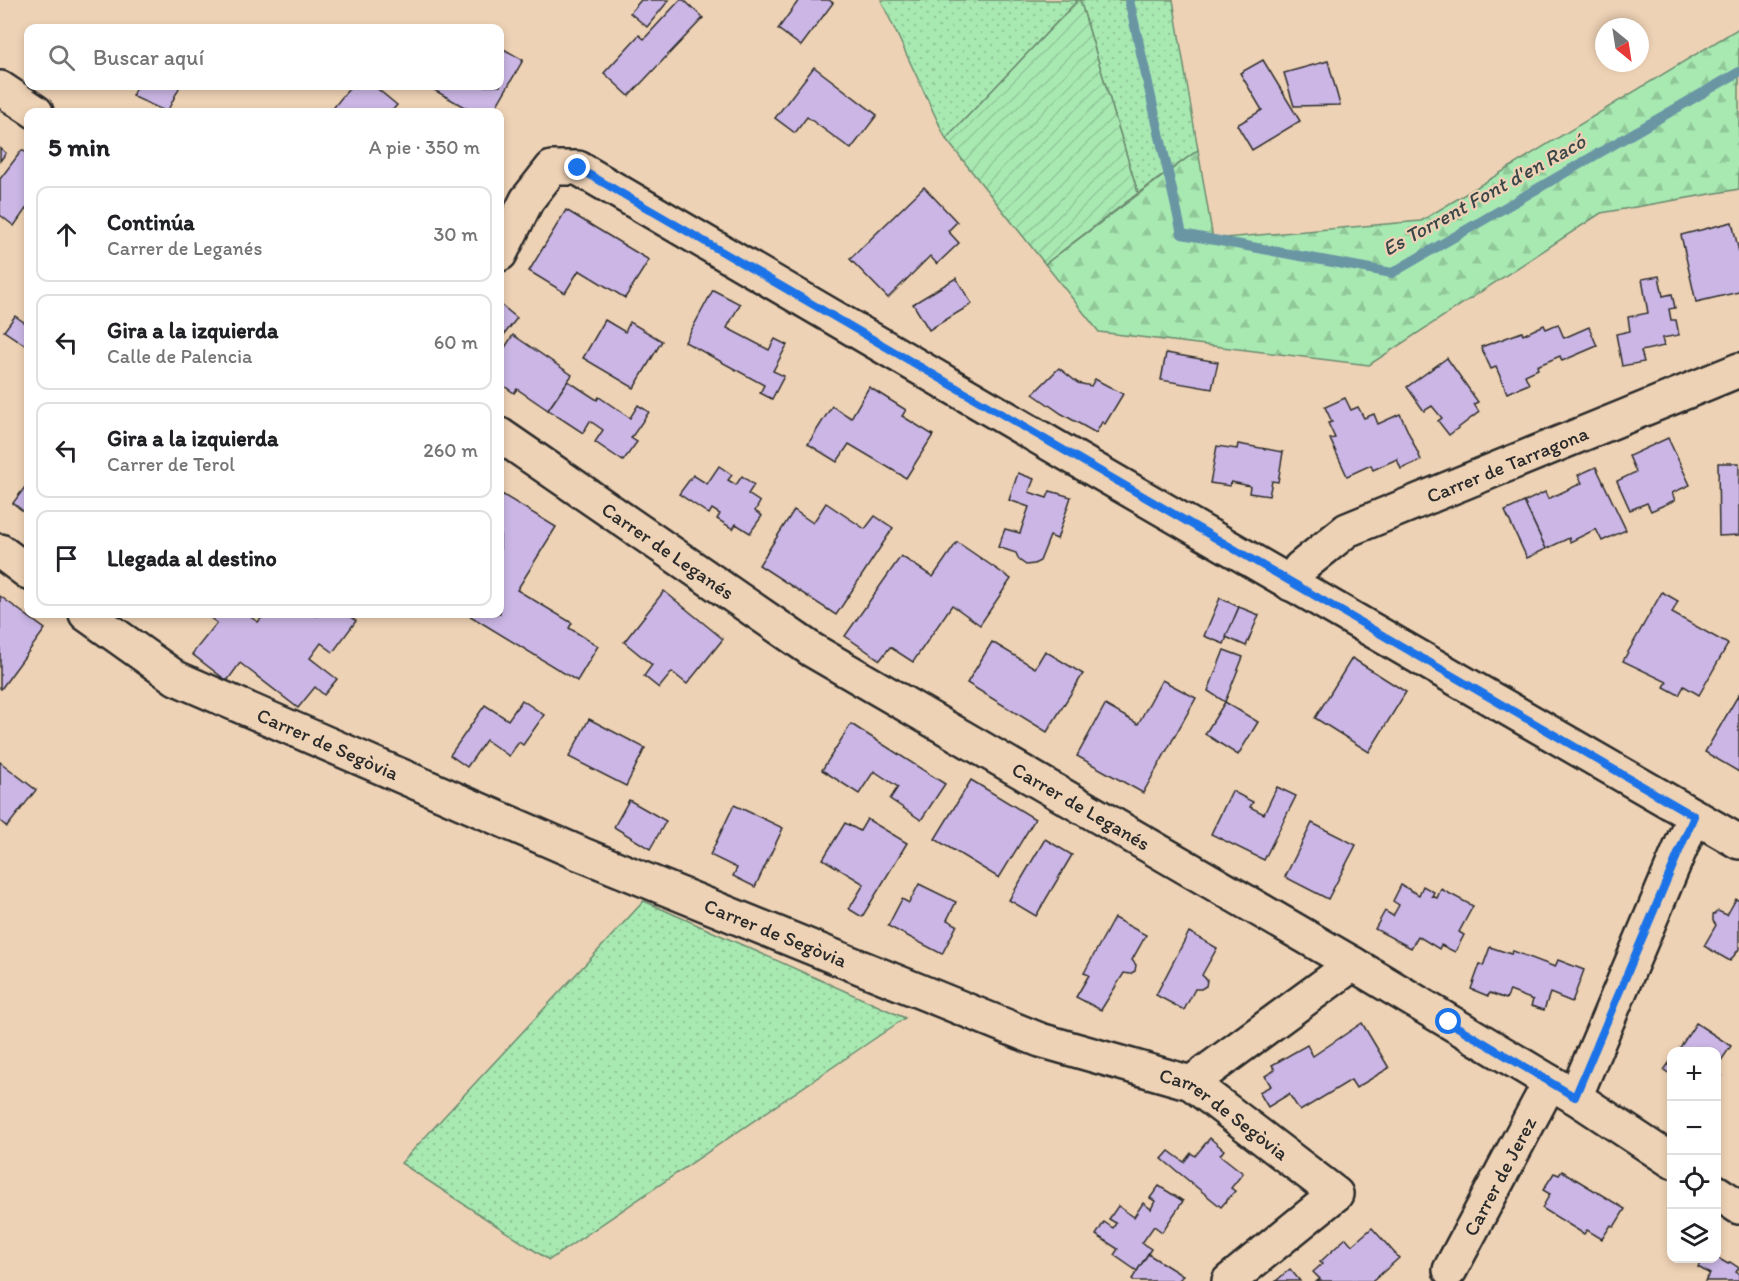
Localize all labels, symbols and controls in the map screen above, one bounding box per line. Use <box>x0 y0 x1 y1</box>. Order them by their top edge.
north arrow <box>1595 18 1649 72</box>
search box <box>24 24 504 90</box>
icon: search <box>45 41 78 74</box>
text: Buscar aquí <box>93 44 204 71</box>
water label: Es Torrent Font d'en Racó <box>1378 128 1591 261</box>
text: 5 min <box>48 131 110 163</box>
text: A pie · 350 m <box>369 135 480 159</box>
route end <box>564 154 590 180</box>
text: Continúa <box>107 209 195 236</box>
icon: ahead <box>50 218 83 251</box>
text: 30 m <box>433 222 478 246</box>
text: Carrer de Leganés <box>107 236 262 260</box>
text: Gira a la izquierda <box>107 317 278 344</box>
icon: left <box>50 326 83 359</box>
text: 60 m <box>434 330 478 354</box>
text: Calle de Palencia <box>107 344 253 368</box>
street label: Carrer de Tarragona <box>1423 421 1592 508</box>
text: Gira a la izquierda <box>107 425 278 452</box>
icon: left <box>50 434 83 467</box>
text: 260 m <box>423 438 478 462</box>
text: Carrer de Terol <box>107 452 235 476</box>
street label: Carrer de Leganés <box>597 497 739 605</box>
icon: arrive <box>50 542 83 575</box>
text: Llegada al destino <box>107 545 277 572</box>
street label: Carrer de Segòvia <box>253 703 403 786</box>
street label: Carrer de Leganés <box>1008 757 1154 856</box>
street label: Carrer de Segòvia <box>701 893 851 973</box>
route start <box>1435 1008 1461 1034</box>
map controls <box>1667 1047 1721 1263</box>
button: + <box>1667 1047 1721 1101</box>
street label: Carrer de Segòvia <box>1157 1063 1294 1166</box>
button: − <box>1667 1101 1721 1155</box>
street label: Carrer de Jerez <box>1458 1112 1542 1240</box>
button: locate <box>1667 1155 1721 1209</box>
button: layers <box>1667 1209 1721 1263</box>

